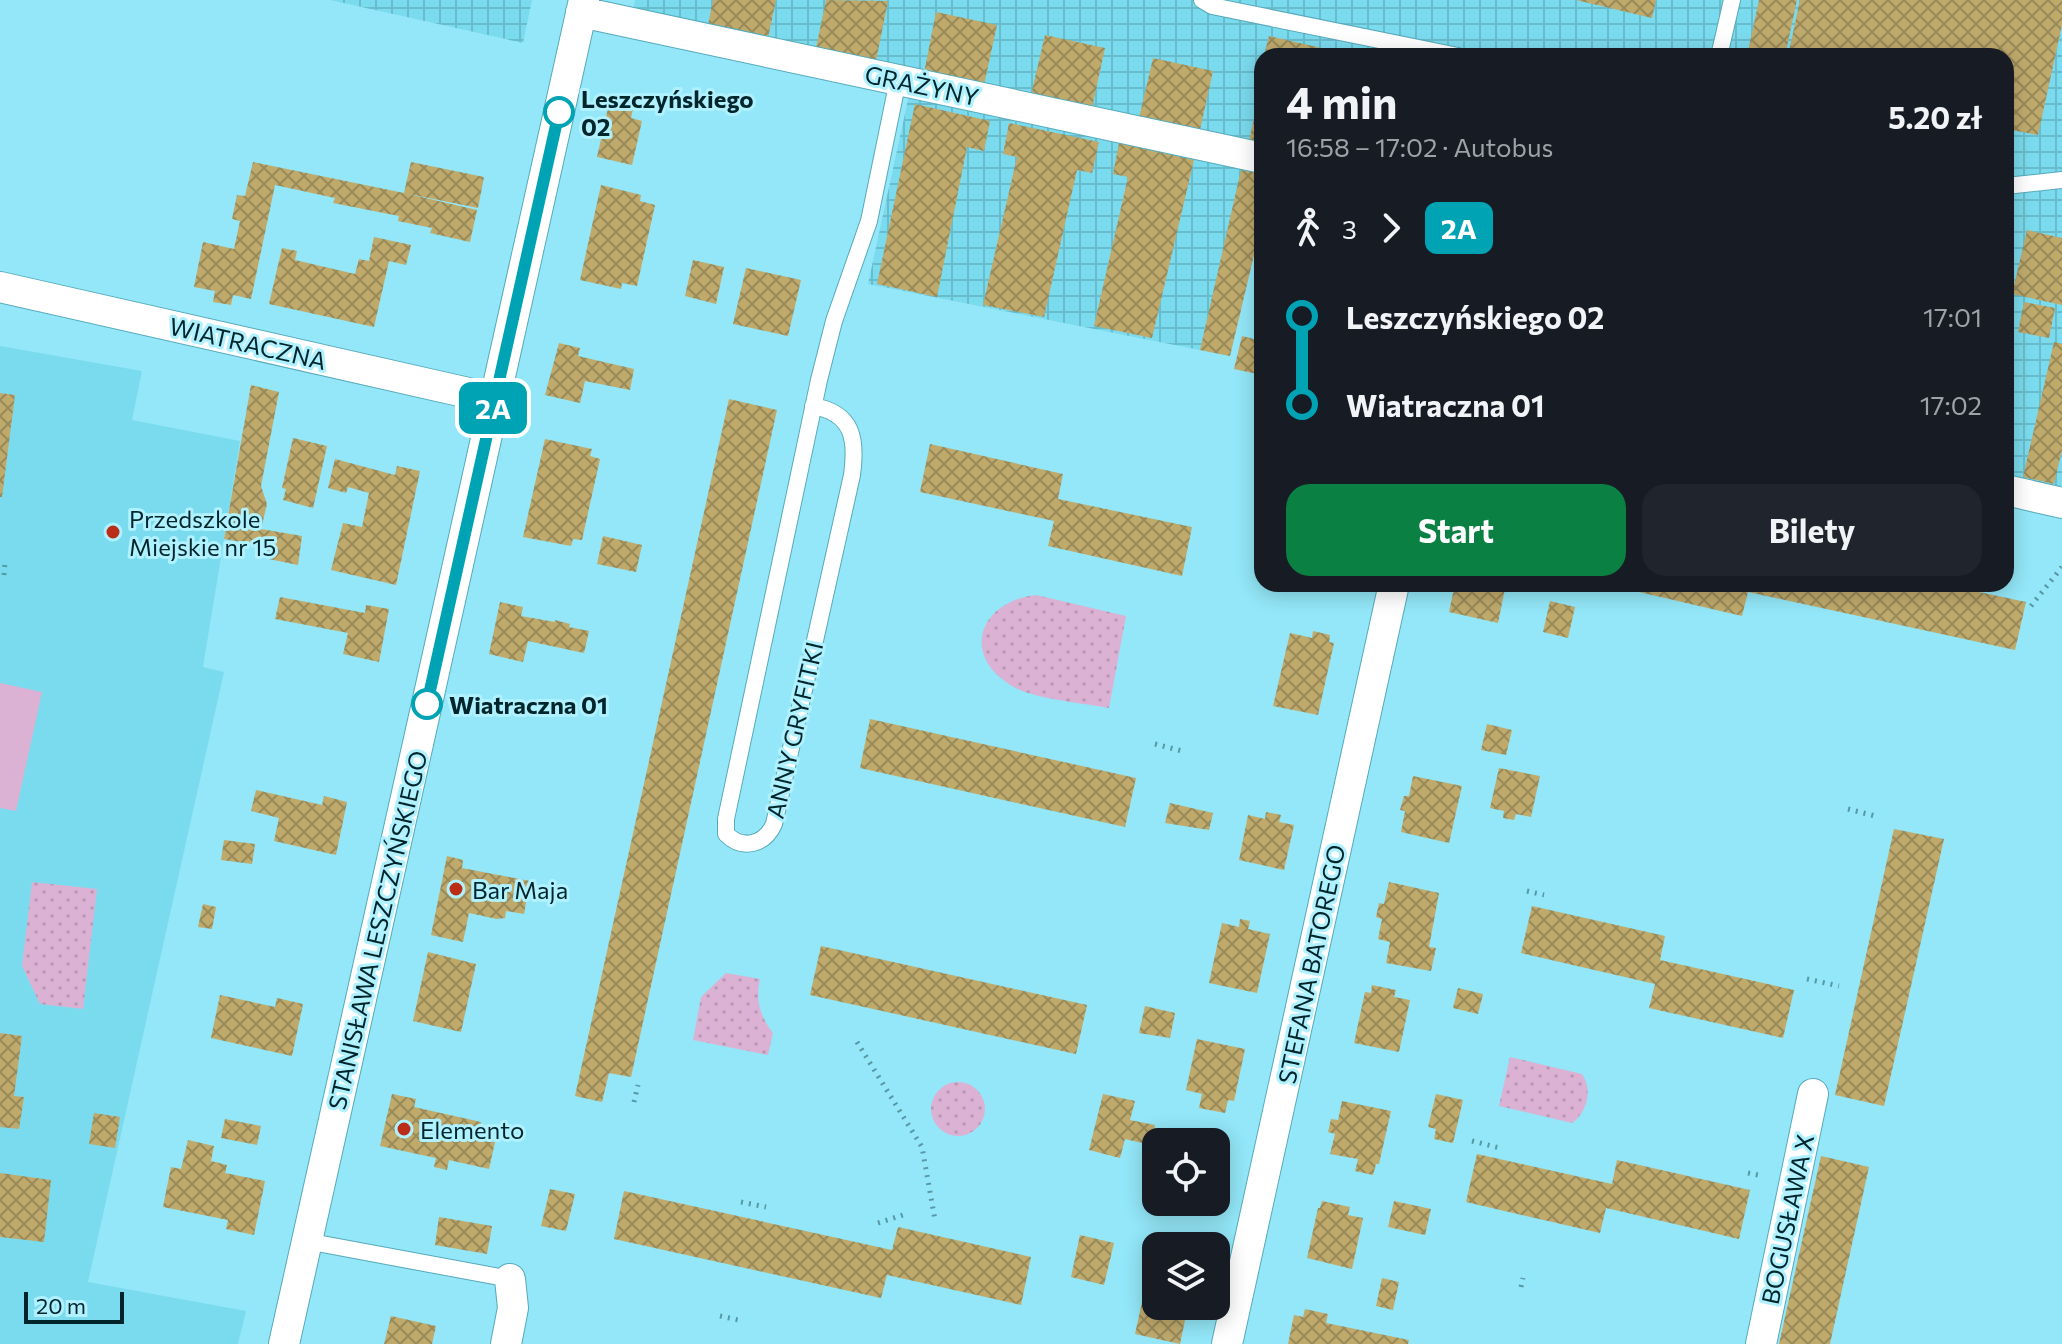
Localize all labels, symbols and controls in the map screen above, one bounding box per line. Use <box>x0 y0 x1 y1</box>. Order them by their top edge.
street label: GRAŻYNY <box>862 59 982 111</box>
text: 4 min <box>1286 74 1398 128</box>
place label: Leszczyńskiego 02 <box>581 84 754 141</box>
marker: Leszczyńskiego 02 <box>544 97 574 127</box>
text: 5.20 zł <box>1888 98 1982 135</box>
text: 16:58 – 17:02 · Autobus <box>1286 131 1553 162</box>
icon: walk <box>1286 206 1330 250</box>
icon: forward <box>1369 206 1413 250</box>
text: 2A <box>1441 211 1477 245</box>
text: 3 <box>1342 213 1357 244</box>
text: Leszczyńskiego 02 <box>1346 298 1604 335</box>
text: 17:01 <box>1923 301 1982 332</box>
street label: WIATRACZNA <box>167 311 329 375</box>
line badge: 2A <box>457 382 529 434</box>
text: Wiatraczna 01 <box>1346 386 1545 423</box>
text: 17:02 <box>1920 389 1982 420</box>
text: 2A <box>475 391 511 425</box>
button: Start <box>1286 484 1626 576</box>
button: Bilety <box>1642 484 1982 576</box>
place label: Przedszkole Miejskie nr 15 <box>129 504 276 561</box>
marker: Przedszkole Miejskie nr 15 <box>104 523 122 541</box>
street label: ANNY GRYFITKI <box>760 639 828 821</box>
marker: Wiatraczna 01 <box>412 689 442 719</box>
place label: Wiatraczna 01 <box>449 690 608 719</box>
street label: STANISŁAWA LESZCZYŃSKIEGO <box>322 748 432 1112</box>
street label: STEFANA BATOREGO <box>1271 842 1351 1086</box>
place label: Bar Maja <box>472 875 568 904</box>
marker: Bar Maja <box>447 880 465 898</box>
place label: Elemento <box>420 1115 524 1144</box>
marker: Elemento <box>395 1120 413 1138</box>
map controls <box>1142 1128 1230 1320</box>
button: locate <box>1142 1128 1230 1216</box>
street label: BOGUSŁAWA X <box>1755 1131 1819 1307</box>
button: layers <box>1142 1232 1230 1320</box>
scale bar <box>24 1288 124 1324</box>
text: 20 m <box>36 1292 86 1319</box>

